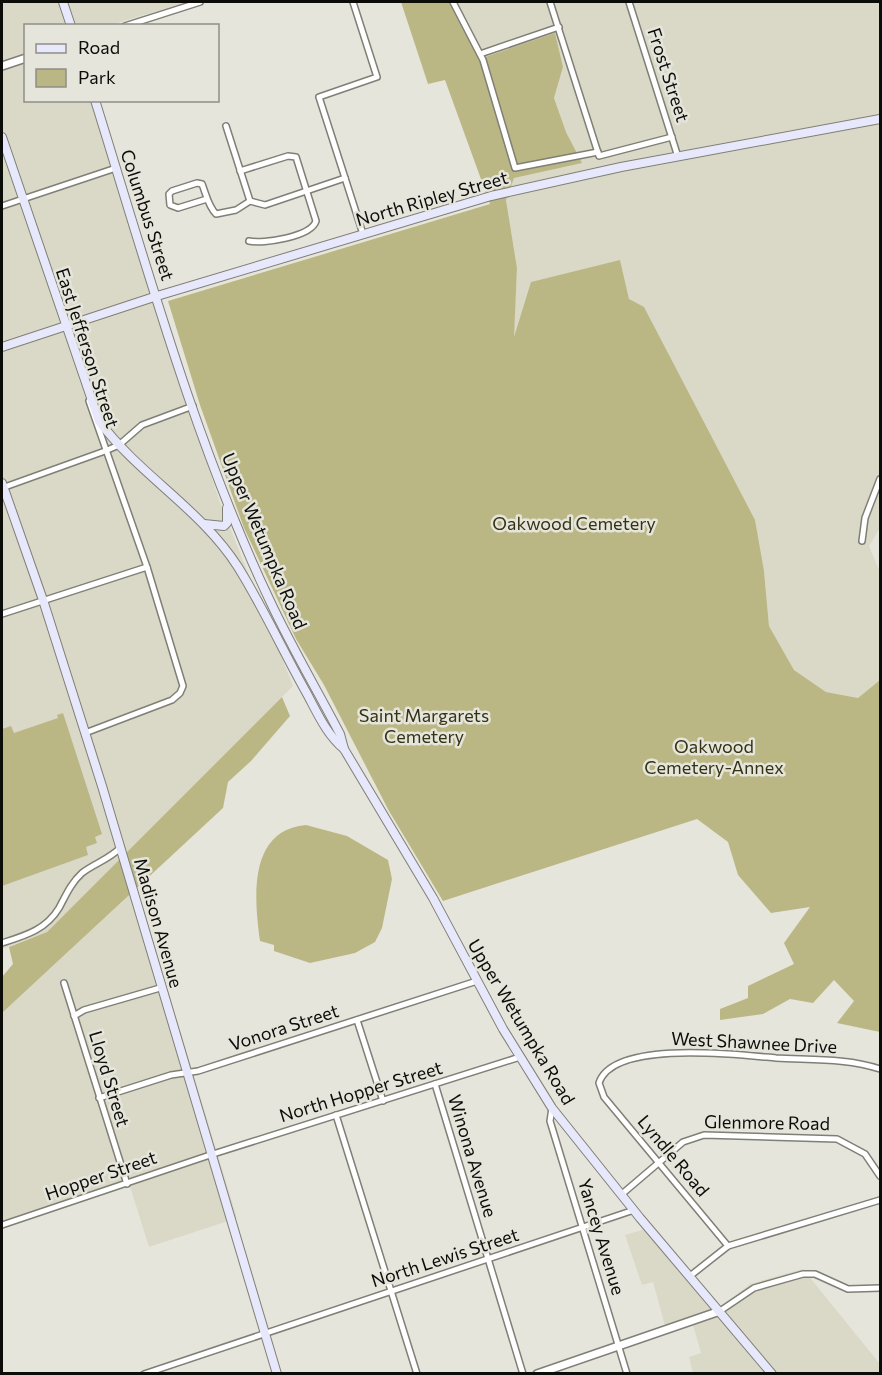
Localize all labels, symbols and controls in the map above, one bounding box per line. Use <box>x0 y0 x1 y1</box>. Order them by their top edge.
legend <box>24 24 219 102</box>
street label: Frost Street <box>643 25 694 124</box>
text: Road <box>78 36 120 58</box>
text: Park <box>78 66 116 88</box>
street label: Columbus Street <box>116 146 180 283</box>
street label: North Ripley Street <box>353 166 510 230</box>
street label: East Jefferson Street <box>52 265 124 431</box>
street label: Upper Wetumpka Road <box>218 449 312 632</box>
park label: Oakwood Cemetery <box>492 512 656 534</box>
park label: Saint Margarets Cemetery <box>359 704 489 747</box>
park label: Oakwood Cemetery-Annex <box>644 735 784 778</box>
street label: Madison Avenue <box>130 855 188 990</box>
street label: Upper Wetumpka Road <box>464 935 580 1108</box>
street label: Vonora Street <box>226 999 341 1055</box>
street label: West Shawnee Drive <box>670 1027 838 1057</box>
street label: Lloyd Street <box>85 1028 135 1129</box>
street label: North Hopper Street <box>277 1056 445 1126</box>
street label: Winona Avenue <box>444 1092 502 1220</box>
street label: Lyndle Road <box>633 1110 714 1200</box>
street label: Glenmore Road <box>704 1110 830 1134</box>
street label: Hopper Street <box>42 1146 159 1204</box>
street label: Yancey Avenue <box>574 1176 630 1298</box>
street label: North Lewis Street <box>368 1223 521 1291</box>

